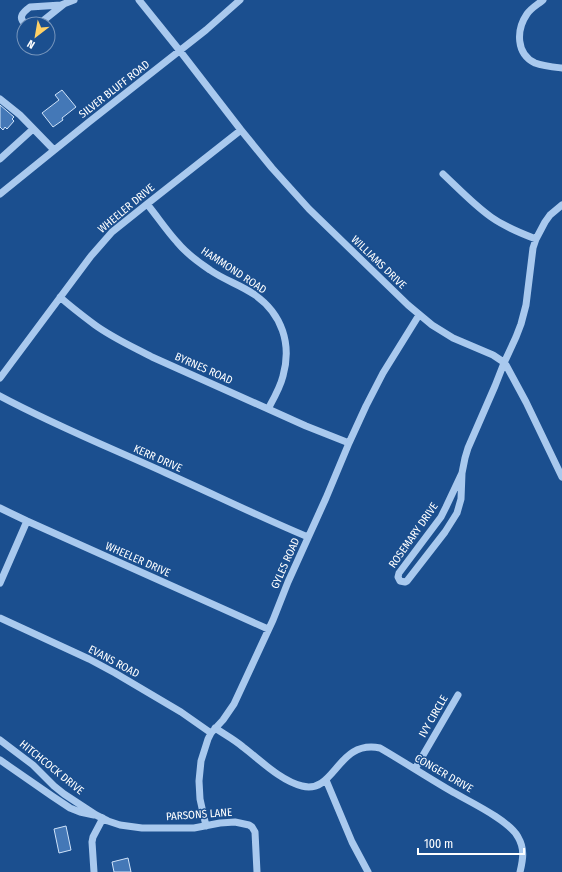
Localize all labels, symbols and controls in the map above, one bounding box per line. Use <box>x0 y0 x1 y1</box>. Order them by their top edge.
north arrow <box>16 16 56 56</box>
text: N <box>25 37 37 51</box>
street label: SILVER BLUFF ROAD <box>76 58 152 121</box>
street label: WHEELER DRIVE <box>95 181 157 236</box>
street label: WILLIAMS DRIVE <box>349 233 409 292</box>
street label: HAMMOND ROAD <box>199 244 269 296</box>
street label: BYRNES ROAD <box>173 350 235 387</box>
street label: KERR DRIVE <box>132 442 184 475</box>
street label: ROSEMARY DRIVE <box>386 500 441 570</box>
street label: GYLES ROAD <box>268 536 302 591</box>
street label: WHEELER DRIVE <box>103 539 172 580</box>
street label: EVANS ROAD <box>86 643 142 680</box>
street label: IVY CIRCLE <box>416 693 451 740</box>
street label: HITCHCOCK DRIVE <box>17 738 86 797</box>
street label: CONGER DRIVE <box>412 752 475 795</box>
street label: PARSONS LANE <box>165 806 233 823</box>
scale bar <box>418 830 524 856</box>
text: 100 m <box>424 837 453 851</box>

